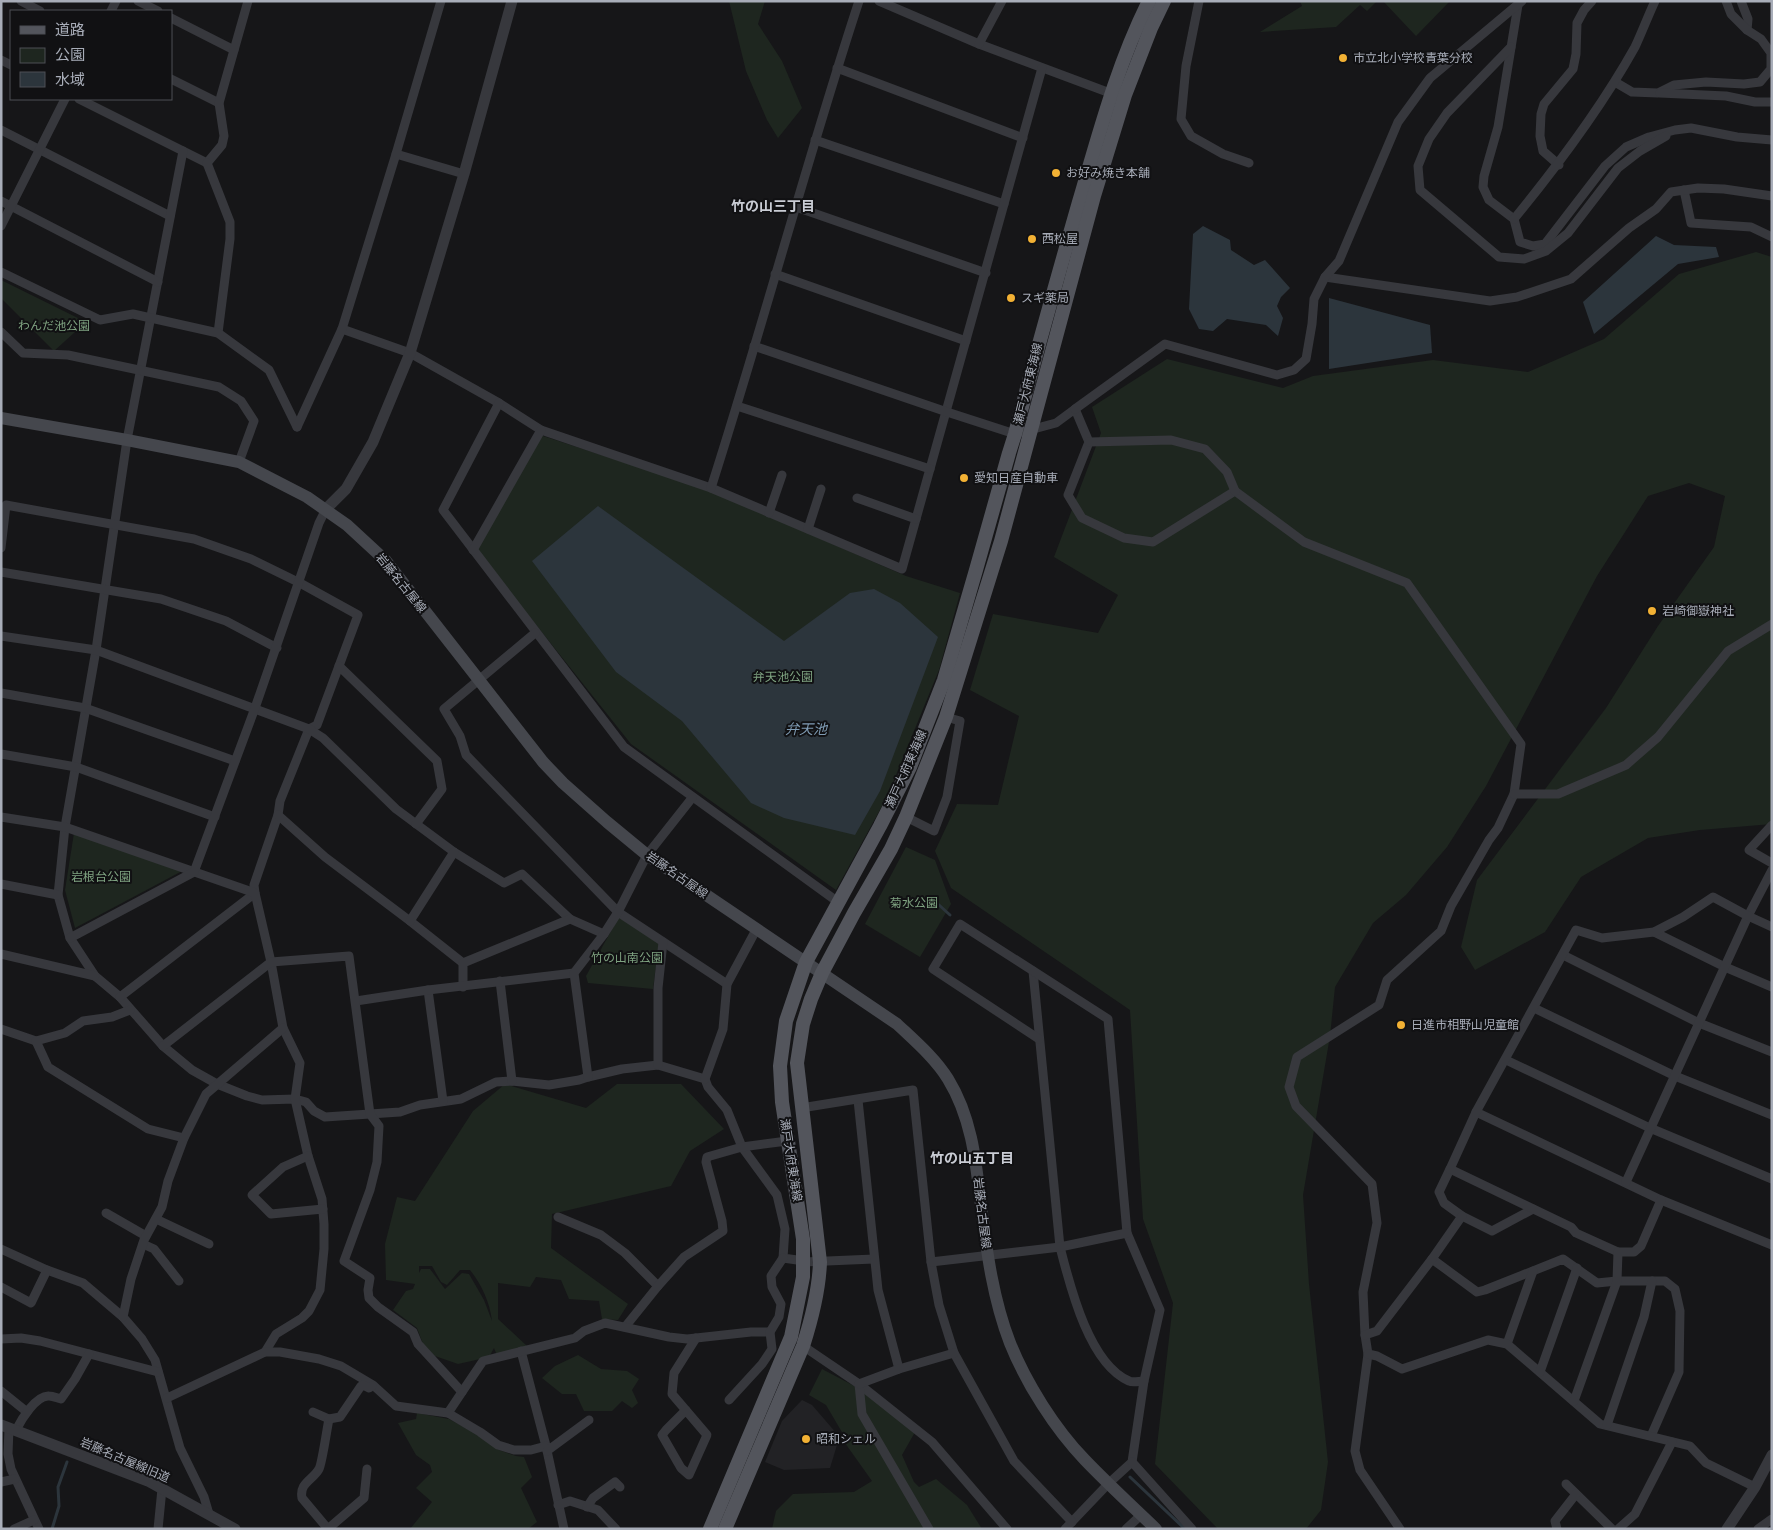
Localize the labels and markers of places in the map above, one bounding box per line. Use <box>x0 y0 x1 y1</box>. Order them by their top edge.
place label: 市立北小学校青葉分校 <box>1353 51 1473 65</box>
marker: 市立北小学校青葉分校 <box>1337 52 1349 64</box>
place label: お好み焼き本舗 <box>1066 166 1150 180</box>
marker: お好み焼き本舗 <box>1050 167 1062 179</box>
place label: 西松屋 <box>1042 232 1078 246</box>
marker: 西松屋 <box>1026 233 1038 245</box>
place label: スギ薬局 <box>1021 291 1069 305</box>
marker: スギ薬局 <box>1005 292 1017 304</box>
place label: 愛知日産自動車 <box>974 471 1058 485</box>
marker: 愛知日産自動車 <box>958 472 970 484</box>
place label: 岩崎御嶽神社 <box>1662 604 1734 618</box>
marker: 岩崎御嶽神社 <box>1646 605 1658 617</box>
place label: 日進市相野山児童館 <box>1411 1018 1519 1032</box>
marker: 日進市相野山児童館 <box>1395 1019 1407 1031</box>
place label: 昭和シェル <box>816 1432 876 1446</box>
marker: 昭和シェル <box>800 1433 812 1445</box>

